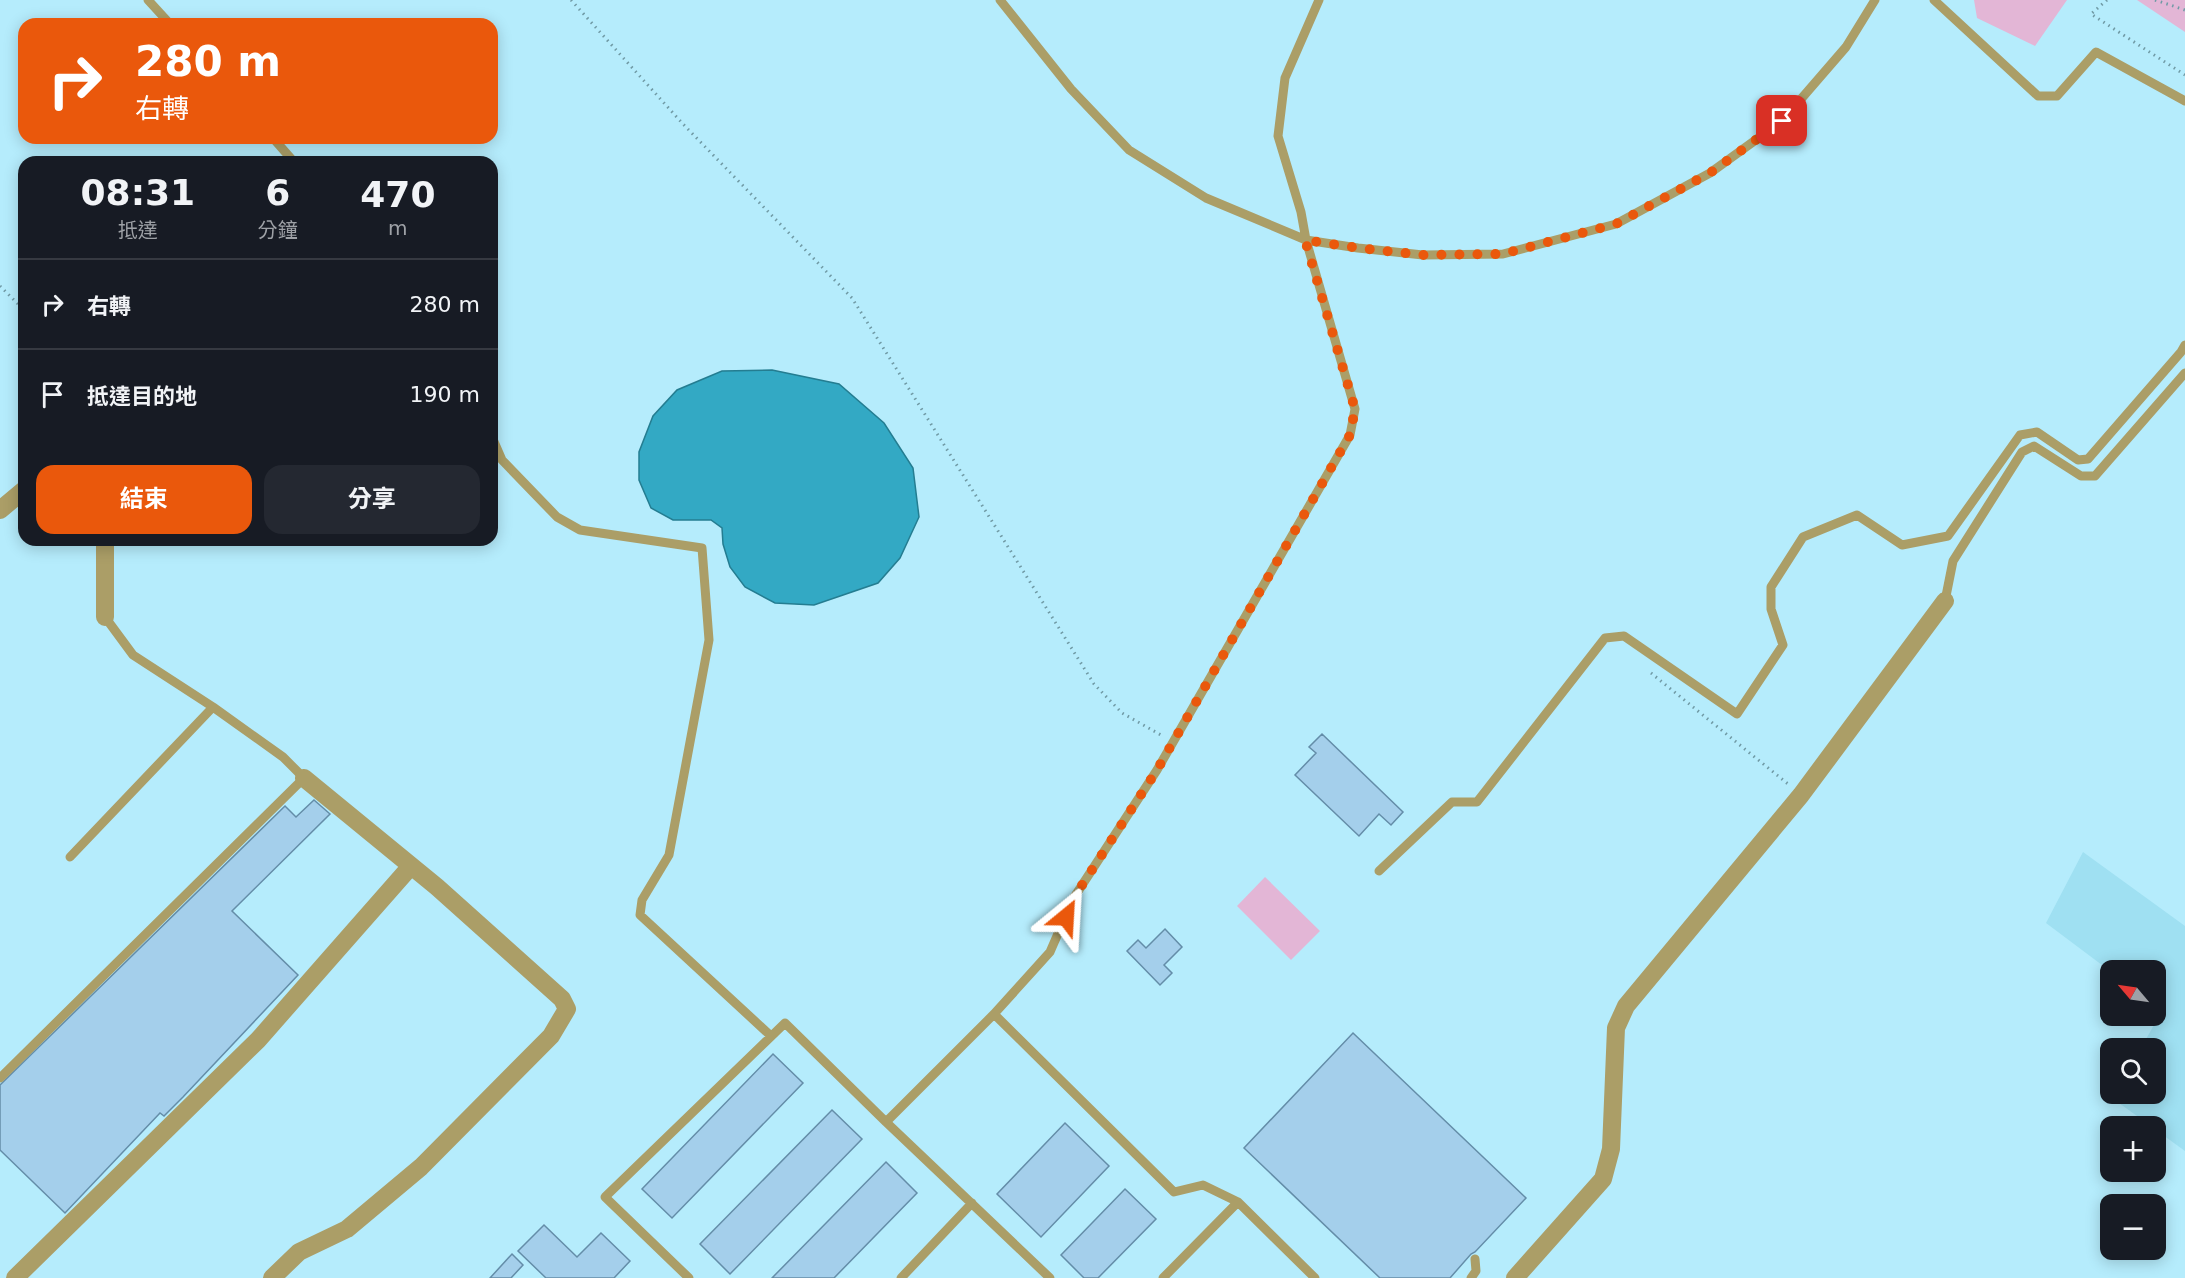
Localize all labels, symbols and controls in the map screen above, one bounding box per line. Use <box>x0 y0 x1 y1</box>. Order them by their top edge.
text: 280 m <box>135 37 281 86</box>
icon: right <box>36 42 114 120</box>
text: 右轉 <box>135 93 189 124</box>
pin <box>1756 95 1807 146</box>
icon: arrive <box>1765 104 1798 137</box>
text: 08:31 <box>81 172 195 213</box>
text: 6 <box>265 172 290 213</box>
text: 470 <box>360 174 435 215</box>
text: m <box>388 216 408 240</box>
text: 抵達 <box>118 218 158 242</box>
text: 分鐘 <box>258 218 298 242</box>
icon: right <box>36 288 69 321</box>
text: 280 m <box>410 292 480 317</box>
text: 右轉 <box>87 294 131 319</box>
icon: arrive <box>36 378 69 411</box>
text: 190 m <box>410 382 480 407</box>
text: 抵達目的地 <box>87 384 197 409</box>
button: 結束 <box>36 465 252 534</box>
button: 分享 <box>264 465 480 534</box>
position arrow <box>1034 885 1098 949</box>
north arrow <box>2100 960 2166 1026</box>
map controls <box>2100 960 2166 1260</box>
button: search <box>2100 1038 2166 1104</box>
button: + <box>2100 1116 2166 1182</box>
button: − <box>2100 1194 2166 1260</box>

